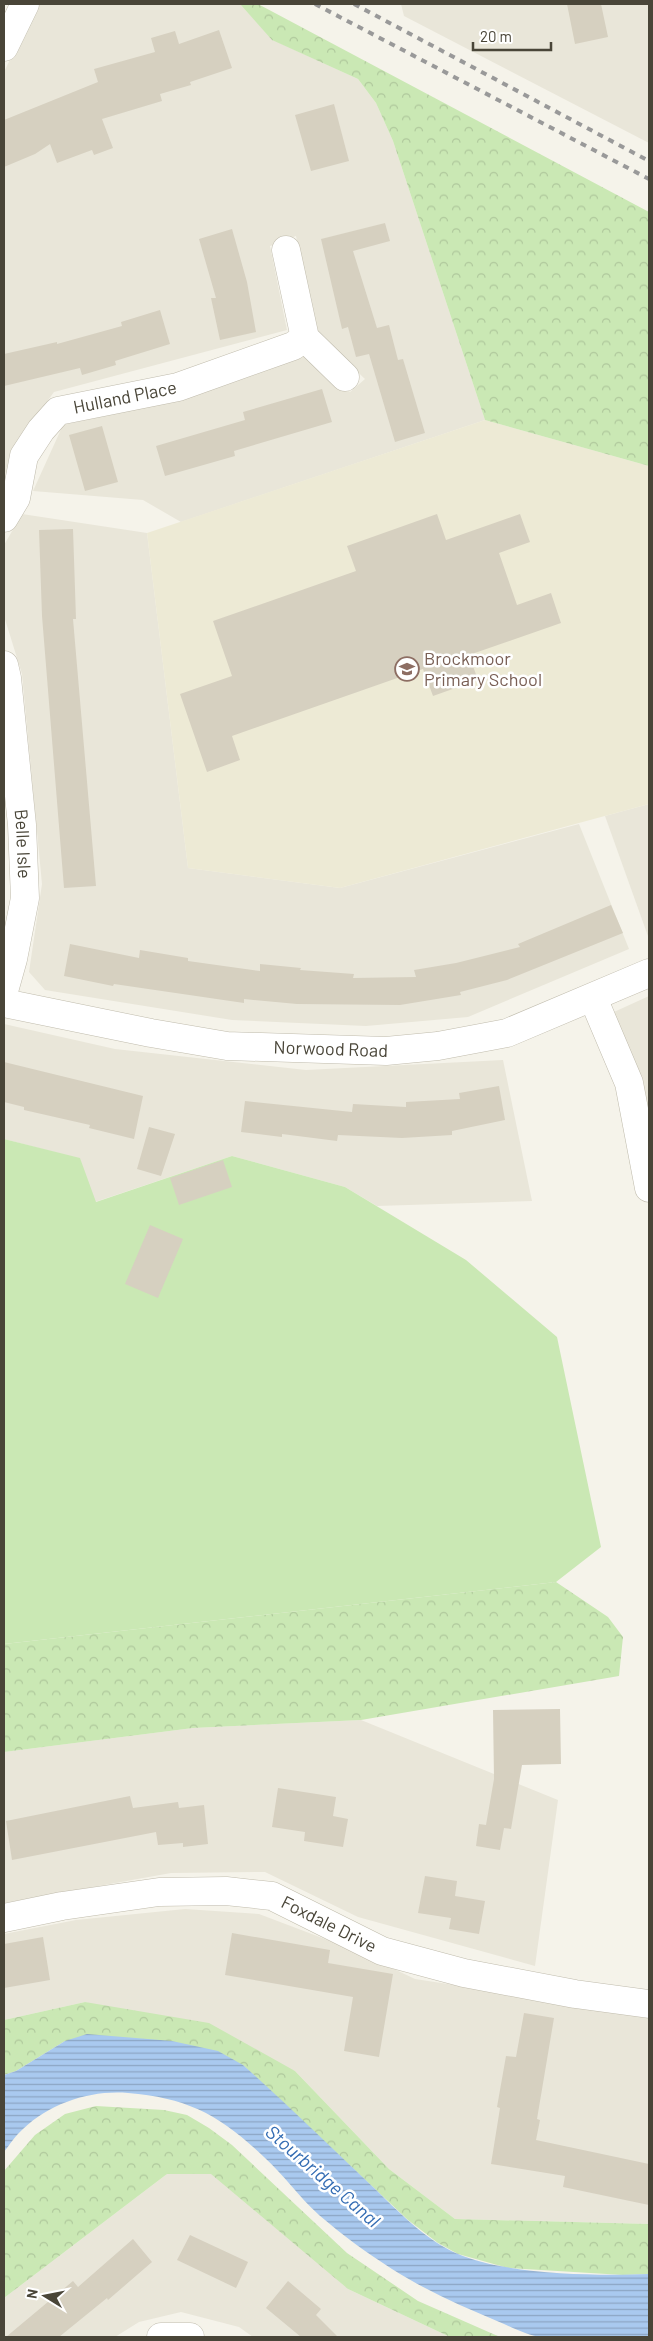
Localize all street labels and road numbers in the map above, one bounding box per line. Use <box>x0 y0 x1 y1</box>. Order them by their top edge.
street label: Hulland Place <box>71 376 178 418</box>
street label: Belle Isle <box>10 808 36 879</box>
street label: Norwood Road <box>273 1035 388 1061</box>
street label: Foxdale Drive <box>278 1890 381 1957</box>

